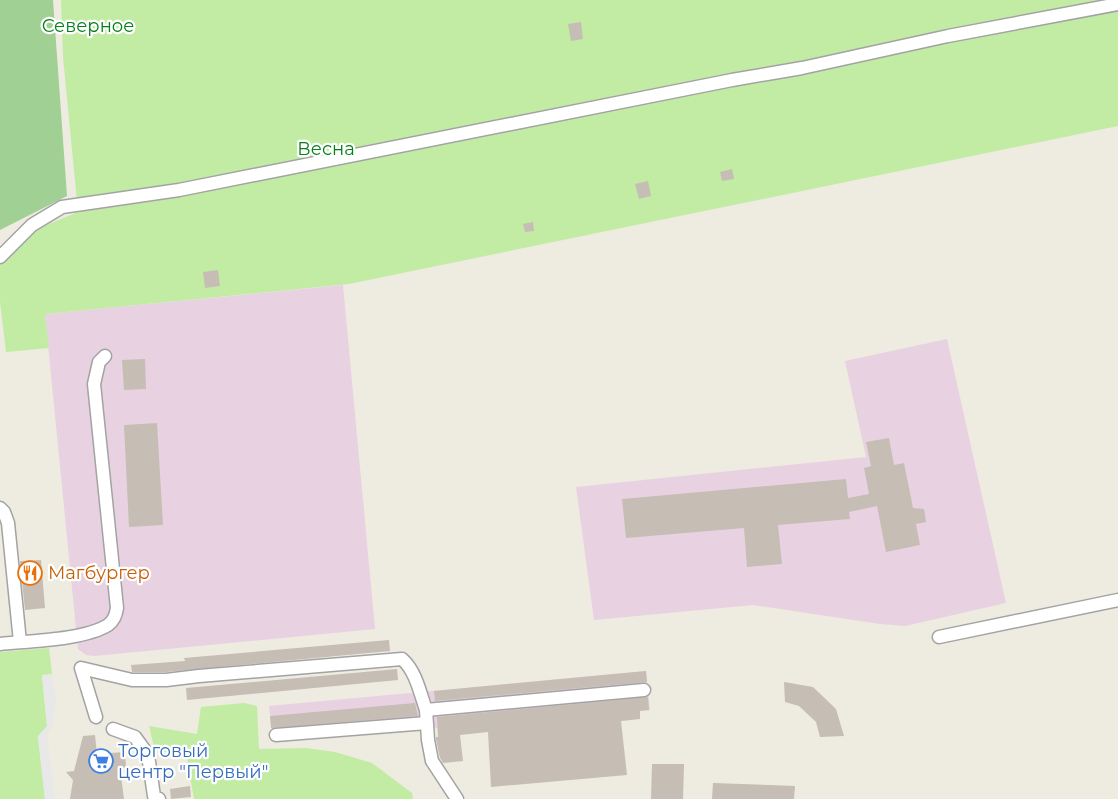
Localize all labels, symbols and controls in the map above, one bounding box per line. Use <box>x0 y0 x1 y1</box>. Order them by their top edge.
park label: Северное <box>42 15 134 37</box>
park label: Весна <box>297 138 355 160</box>
restaurant icon: Магбургер <box>17 560 43 586</box>
place label: Магбургер <box>48 562 150 584</box>
place label: Торговый центр "Первый" <box>118 740 268 783</box>
supermarket icon: Торговый центр "Первый" <box>88 748 114 774</box>

